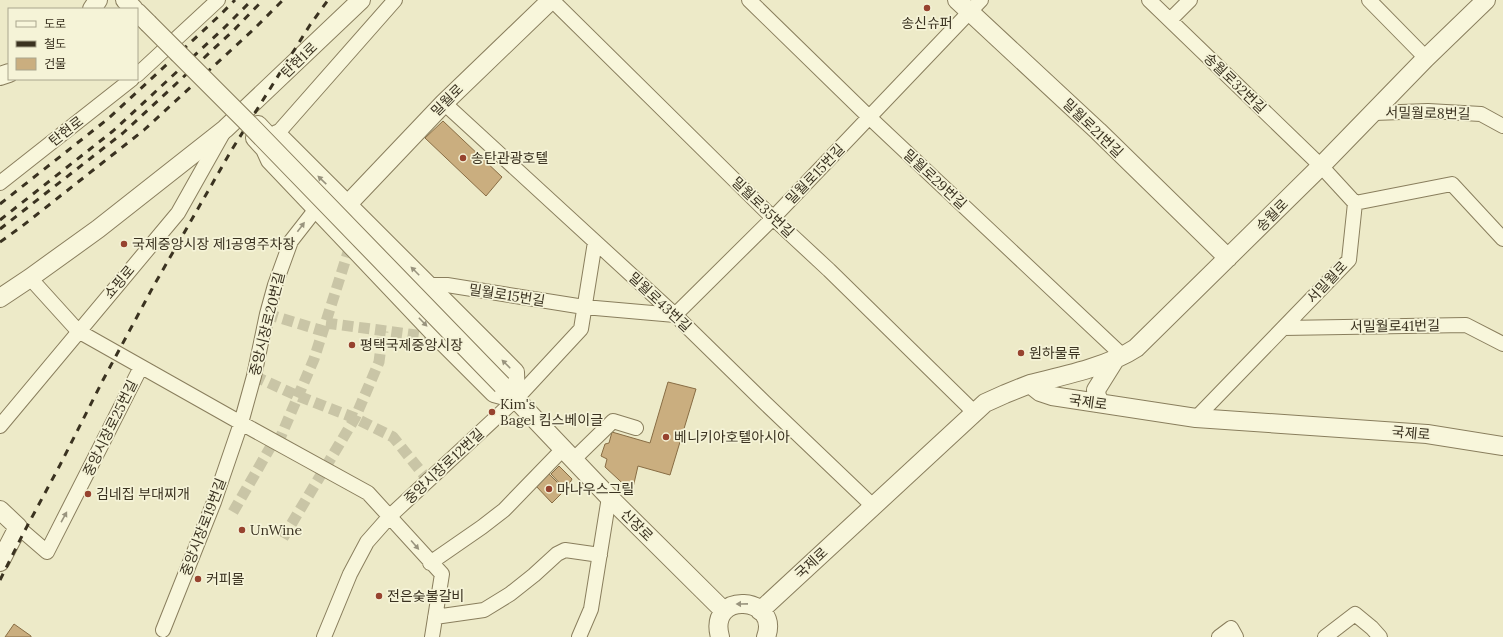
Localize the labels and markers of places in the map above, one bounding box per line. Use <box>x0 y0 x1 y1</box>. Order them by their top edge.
marker: 송신슈퍼 <box>922 3 932 13</box>
place label: 송신슈퍼 <box>901 14 953 32</box>
place label: 송탄관광호텔 <box>471 149 548 167</box>
marker: 송탄관광호텔 <box>458 153 468 163</box>
place label: 국제중앙시장 제1공영주차장 <box>132 235 295 253</box>
marker: 국제중앙시장 제1공영주차장 <box>119 239 129 249</box>
place label: 평택국제중앙시장 <box>360 336 463 354</box>
marker: 평택국제중앙시장 <box>347 340 357 350</box>
place label: 원하물류 <box>1029 344 1081 362</box>
marker: 원하물류 <box>1016 348 1026 358</box>
place label: Kim's Bagel 킴스베이글 <box>500 395 603 429</box>
marker: Kim's Bagel 킴스베이글 <box>487 407 497 417</box>
place label: 베니키아호텔아시아 <box>674 428 790 446</box>
marker: 베니키아호텔아시아 <box>661 432 671 442</box>
place label: 마나우스그릴 <box>557 480 634 498</box>
marker: 마나우스그릴 <box>544 484 554 494</box>
place label: 김네집 부대찌개 <box>96 485 190 503</box>
marker: 김네집 부대찌개 <box>83 489 93 499</box>
place label: UnWine <box>250 521 303 539</box>
marker: UnWine <box>237 525 247 535</box>
place label: 커피몰 <box>206 570 245 588</box>
marker: 커피몰 <box>193 574 203 584</box>
place label: 전은숮불갈비 <box>387 587 464 605</box>
marker: 전은숮불갈비 <box>374 591 384 601</box>

